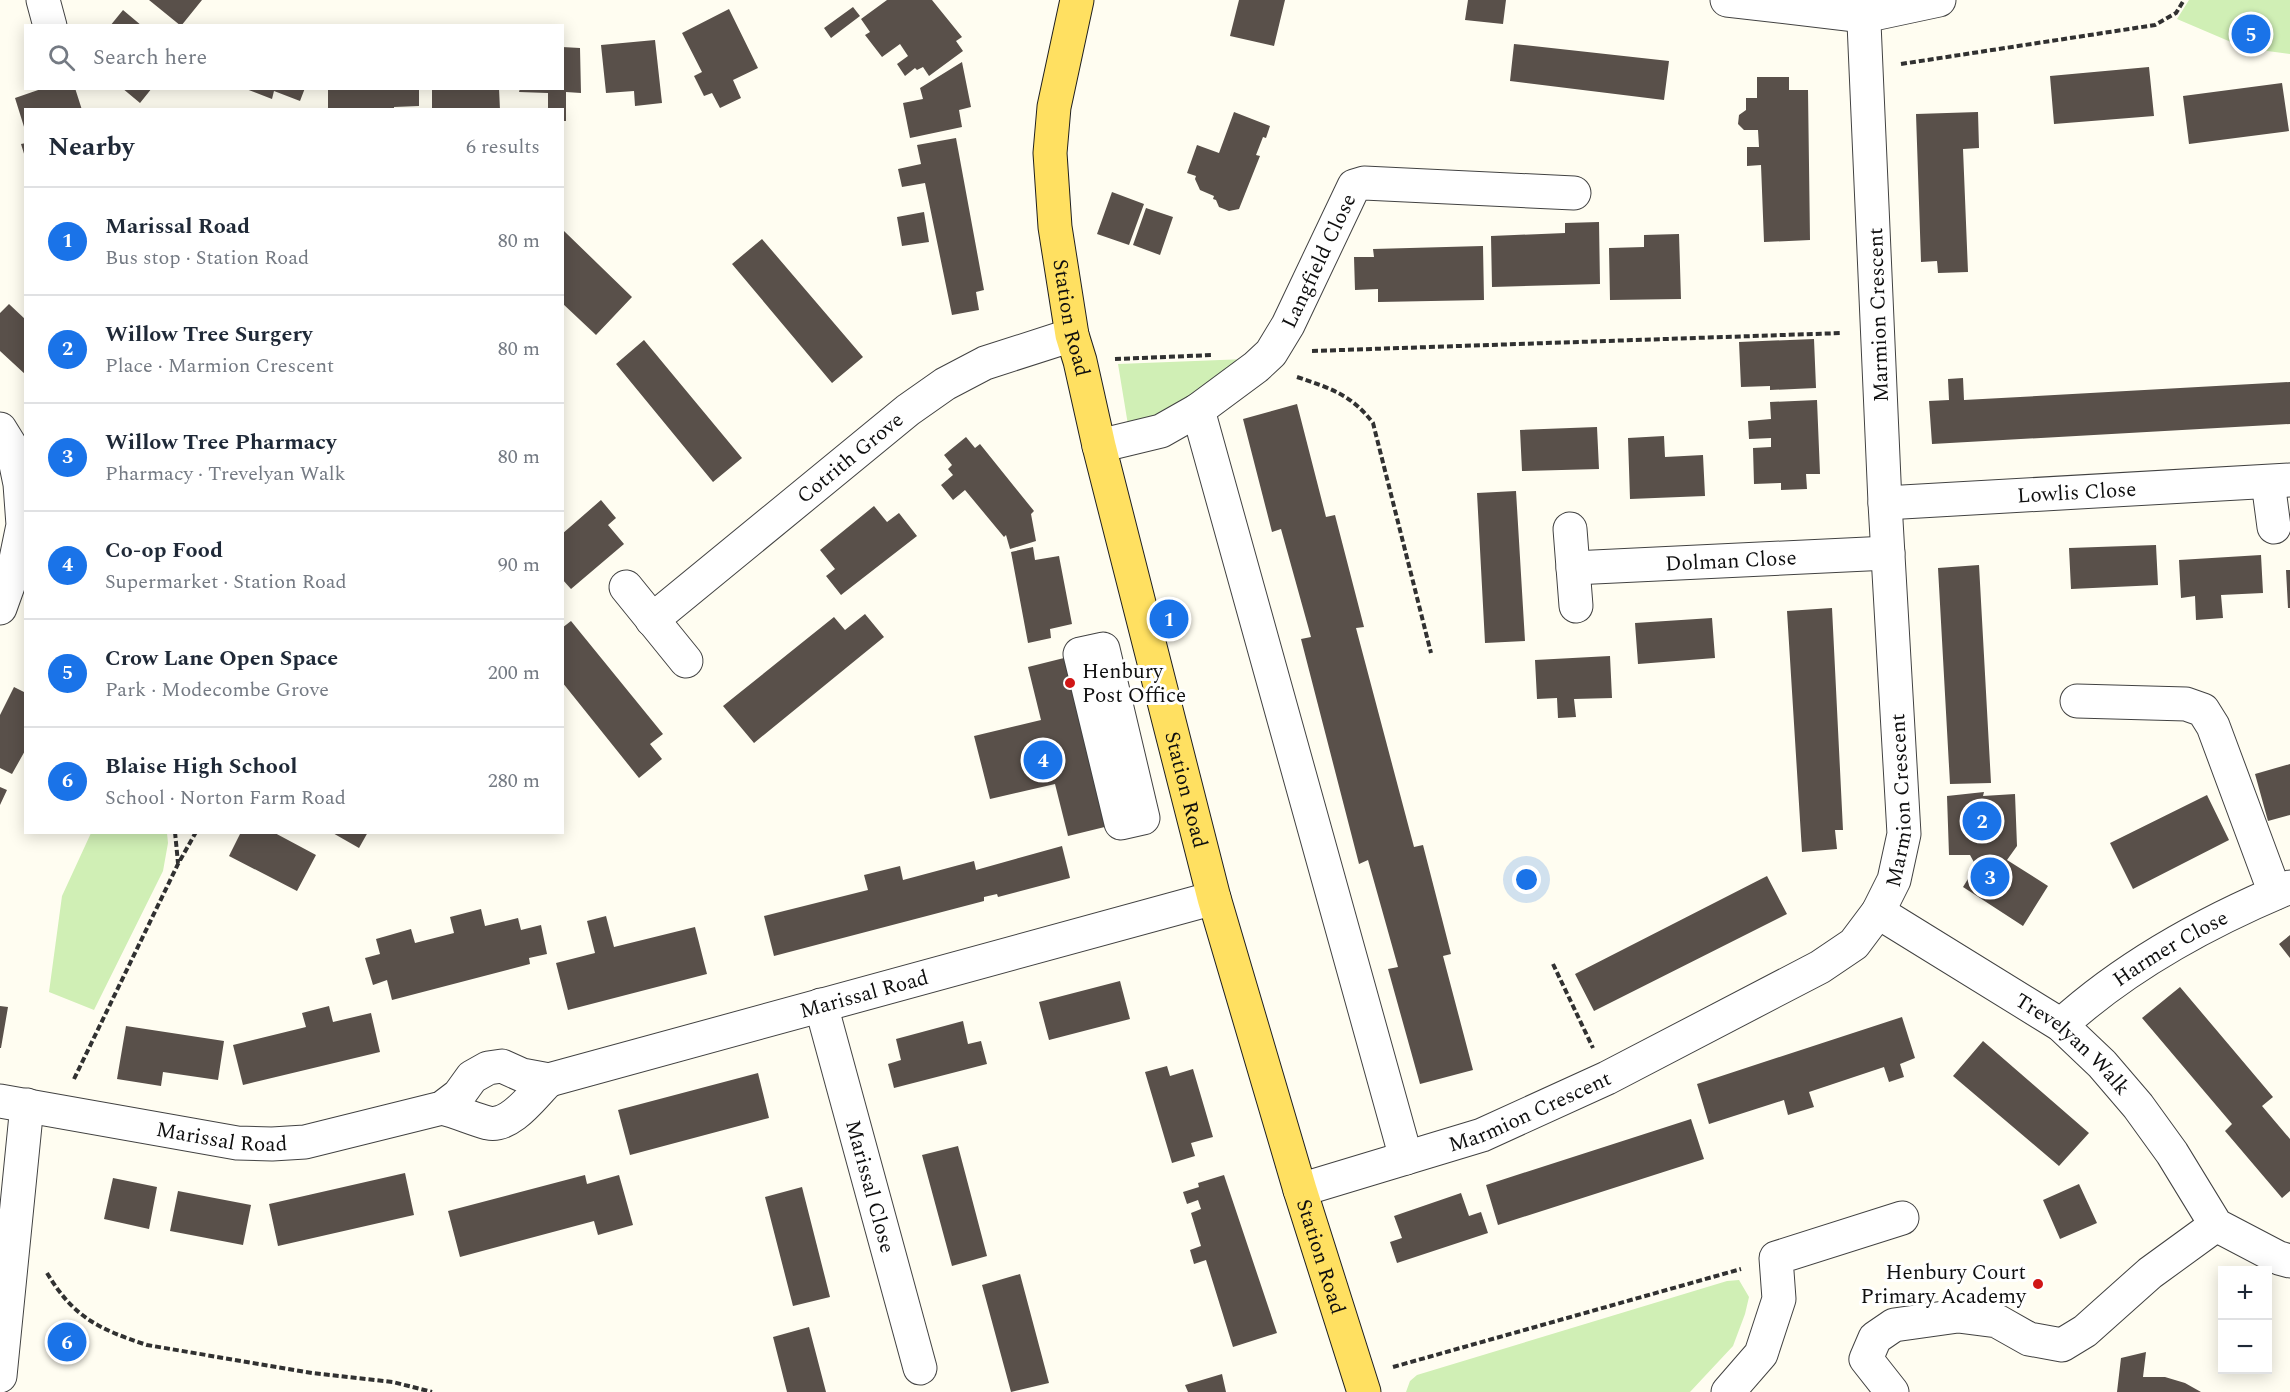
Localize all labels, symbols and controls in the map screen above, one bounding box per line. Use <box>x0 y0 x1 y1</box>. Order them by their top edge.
pin: 5 <box>2232 12 2270 57</box>
search box <box>24 24 564 90</box>
icon: search <box>45 41 78 74</box>
text: Search here <box>93 41 207 74</box>
text: Nearby <box>48 127 134 167</box>
text: 6 results <box>466 132 540 162</box>
street label: Langfield Close <box>1274 188 1365 334</box>
text: Marissal Road <box>105 210 250 243</box>
text: 1 <box>62 226 73 256</box>
text: 80 m <box>498 226 540 256</box>
street label: Marmion Crescent <box>1860 227 1898 403</box>
text: Bus stop · Station Road <box>105 243 309 273</box>
street label: Station Road <box>1043 257 1098 380</box>
text: Willow Tree Surgery <box>105 318 312 351</box>
text: 2 <box>62 334 73 364</box>
text: 80 m <box>498 334 540 364</box>
text: Place · Marmion Crescent <box>105 351 334 381</box>
street label: Cotrith Grove <box>790 405 911 512</box>
text: Willow Tree Pharmacy <box>105 426 337 459</box>
text: 3 <box>62 442 73 472</box>
text: 80 m <box>498 442 540 472</box>
text: Pharmacy · Trevelyan Walk <box>105 459 346 489</box>
street label: Lowlis Close <box>2016 474 2137 512</box>
text: Co-op Food <box>105 534 223 567</box>
street label: Dolman Close <box>1664 542 1797 581</box>
text: 4 <box>62 550 73 580</box>
text: 90 m <box>498 550 540 580</box>
text: Supermarket · Station Road <box>105 567 347 597</box>
pin: 1 <box>1150 596 1188 642</box>
text: Crow Lane Open Space <box>105 642 338 675</box>
place label: Henbury Post Office <box>1082 656 1186 712</box>
text: 5 <box>62 658 73 688</box>
text: 200 m <box>488 658 540 688</box>
text: Park · Modecombe Grove <box>105 675 329 705</box>
marker: Henbury Post Office <box>1063 676 1077 690</box>
street label: Marmion Crescent <box>1878 712 1921 890</box>
street label: Station Road <box>1155 728 1216 852</box>
pin: 4 <box>1024 738 1062 783</box>
text: Blaise High School <box>105 750 297 783</box>
text: 6 <box>62 766 73 796</box>
text: 280 m <box>488 766 540 796</box>
text: School · Norton Farm Road <box>105 783 346 813</box>
pin: 2 <box>1962 798 2002 844</box>
pin: 3 <box>1970 854 2010 900</box>
your location <box>1512 865 1541 894</box>
street label: Harmer Close <box>2106 902 2234 996</box>
street label: Marissal Road <box>796 962 932 1028</box>
street label: Trevelyan Walk <box>2008 985 2137 1103</box>
street label: Marmion Crescent <box>1445 1063 1617 1161</box>
street label: Marissal Road <box>153 1114 288 1161</box>
street label: Marissal Close <box>836 1116 903 1257</box>
street label: Station Road <box>1287 1195 1353 1319</box>
place label: Henbury Court Primary Academy <box>1861 1257 2027 1313</box>
map controls <box>2218 1266 2272 1374</box>
button: + <box>2218 1266 2272 1320</box>
marker: Henbury Court Primary Academy <box>2031 1277 2045 1291</box>
pin: 6 <box>48 1320 86 1364</box>
button: − <box>2218 1320 2272 1374</box>

